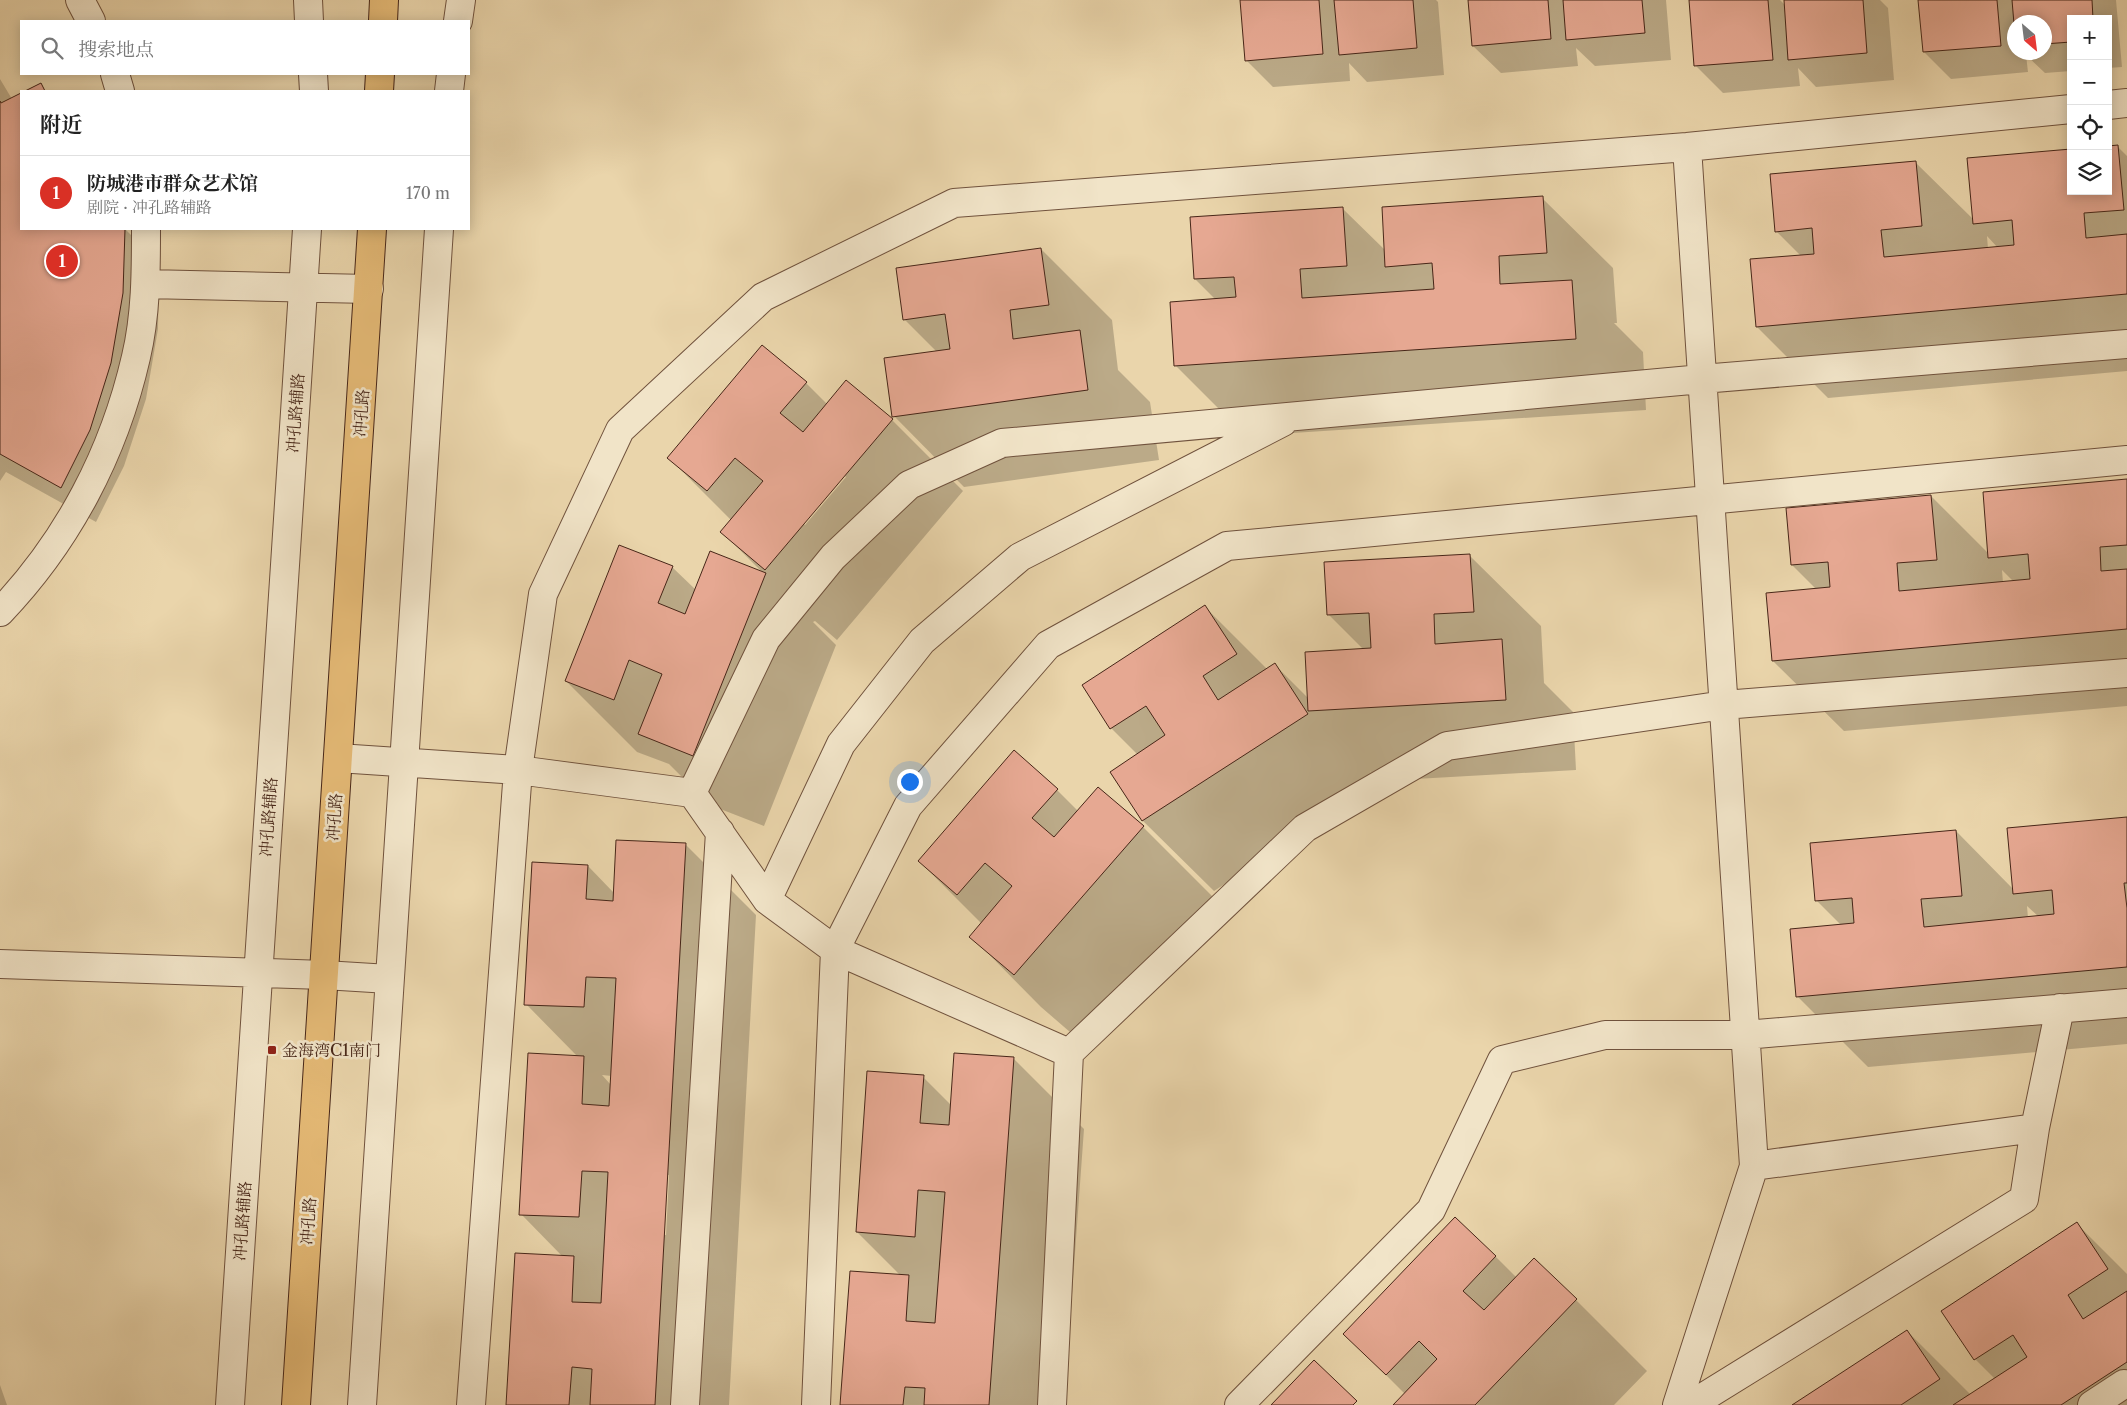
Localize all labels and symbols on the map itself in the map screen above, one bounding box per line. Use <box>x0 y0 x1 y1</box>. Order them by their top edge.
north arrow <box>2007 15 2052 60</box>
pin: 1 <box>46 242 78 280</box>
street label: 冲孔路辅路 <box>282 372 308 454</box>
street label: 冲孔路 <box>349 388 373 438</box>
your location <box>897 769 923 795</box>
street label: 冲孔路辅路 <box>255 776 281 858</box>
street label: 冲孔路 <box>322 792 346 842</box>
place label: 金海湾C1南门 <box>282 1040 381 1060</box>
marker: 金海湾C1南门 <box>266 1044 278 1056</box>
street label: 冲孔路辅路 <box>229 1180 255 1262</box>
street label: 冲孔路 <box>296 1196 320 1246</box>

